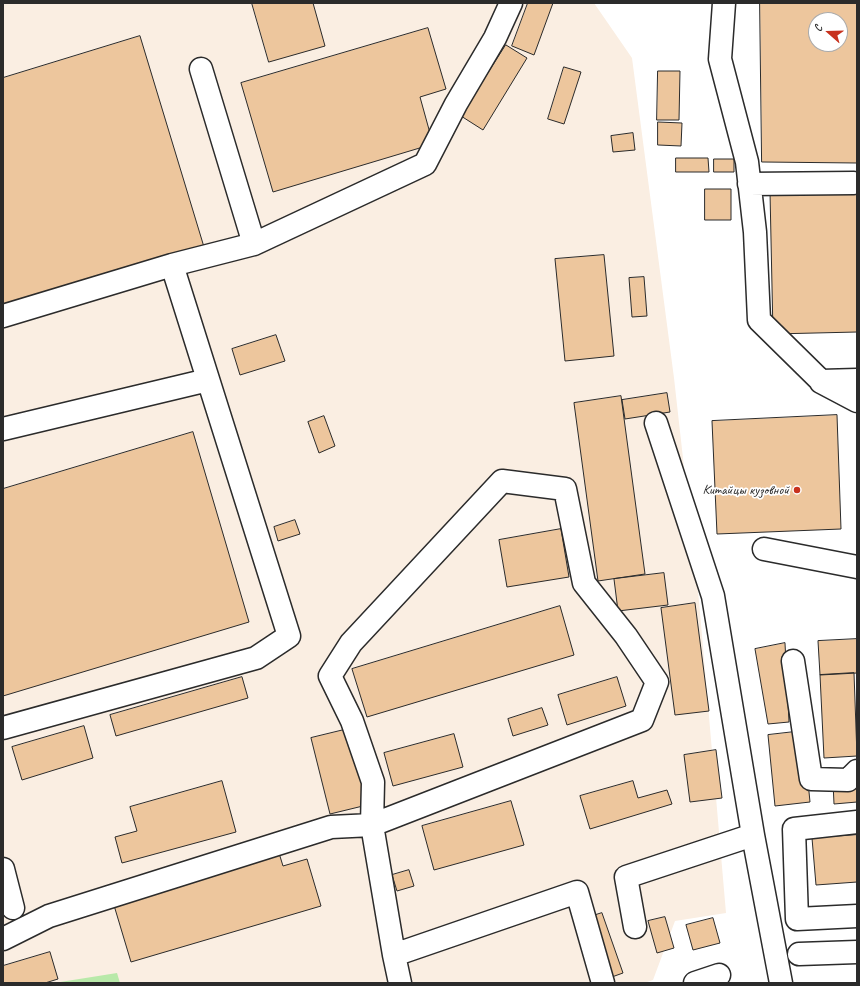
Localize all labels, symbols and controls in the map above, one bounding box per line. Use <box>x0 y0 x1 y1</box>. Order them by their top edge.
north arrow <box>808 12 848 52</box>
text: С <box>810 23 825 33</box>
place label: Китайцы кузовной <box>702 482 789 498</box>
marker: Китайцы кузовной <box>792 485 802 495</box>

